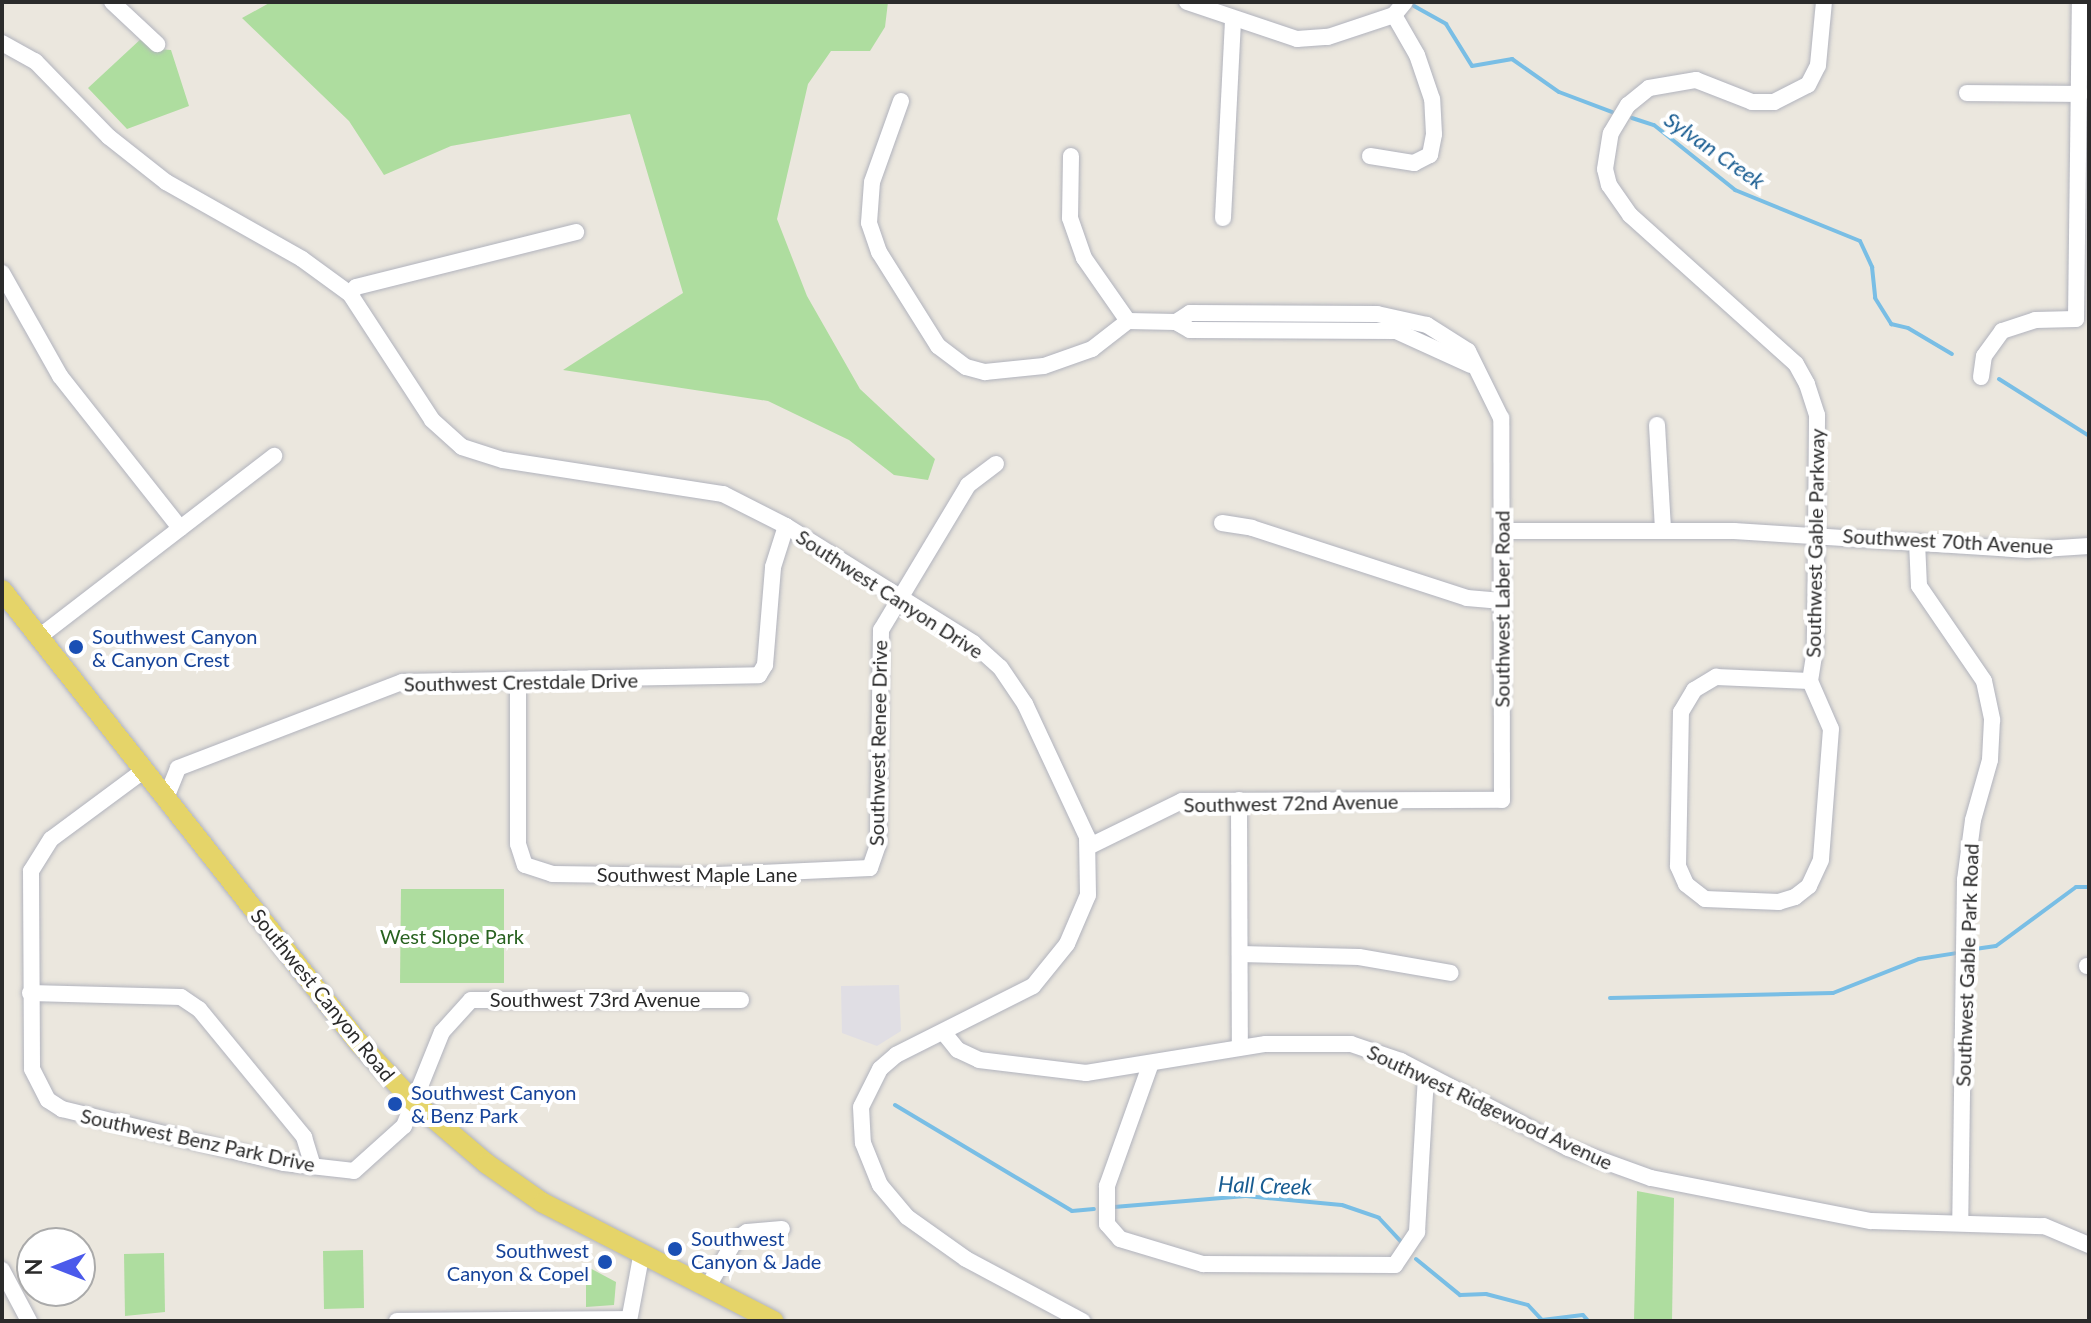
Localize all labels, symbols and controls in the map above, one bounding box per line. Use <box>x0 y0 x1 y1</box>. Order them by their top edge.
water label: Sylvan Creek <box>1660 106 1770 194</box>
street label: Southwest Gable Parkway <box>1801 428 1829 658</box>
street label: Southwest Laber Road <box>1490 510 1514 708</box>
street label: Southwest 70th Avenue <box>1842 523 2054 559</box>
street label: Southwest Canyon Drive <box>792 525 988 663</box>
place label: Southwest Canyon & Canyon Crest <box>92 624 257 671</box>
marker: Southwest Canyon & Canyon Crest <box>67 638 85 656</box>
street label: Southwest Renee Drive <box>864 640 892 846</box>
street label: Southwest Crestdale Drive <box>404 668 638 696</box>
street label: Southwest 72nd Avenue <box>1183 789 1399 817</box>
street label: Southwest Gable Park Road <box>1951 843 1983 1087</box>
street label: Southwest Maple Lane <box>597 862 797 886</box>
street label: Southwest Canyon Road <box>246 904 400 1086</box>
park label: West Slope Park <box>380 924 524 948</box>
street label: Southwest 73rd Avenue <box>489 987 701 1011</box>
street label: Southwest Ridgewood Avenue <box>1363 1039 1617 1175</box>
place label: Southwest Canyon & Benz Park <box>411 1080 576 1127</box>
marker: Southwest Canyon & Benz Park <box>386 1095 404 1113</box>
street label: Southwest Benz Park Drive <box>79 1103 317 1177</box>
water label: Hall Creek <box>1218 1170 1312 1200</box>
place label: Southwest Canyon & Jade <box>691 1226 822 1273</box>
north arrow <box>16 1227 96 1307</box>
place label: Southwest Canyon & Copel <box>447 1238 589 1285</box>
marker: Southwest Canyon & Jade <box>666 1240 684 1258</box>
marker: Southwest Canyon & Copel <box>596 1253 614 1271</box>
text: N <box>20 1259 47 1275</box>

